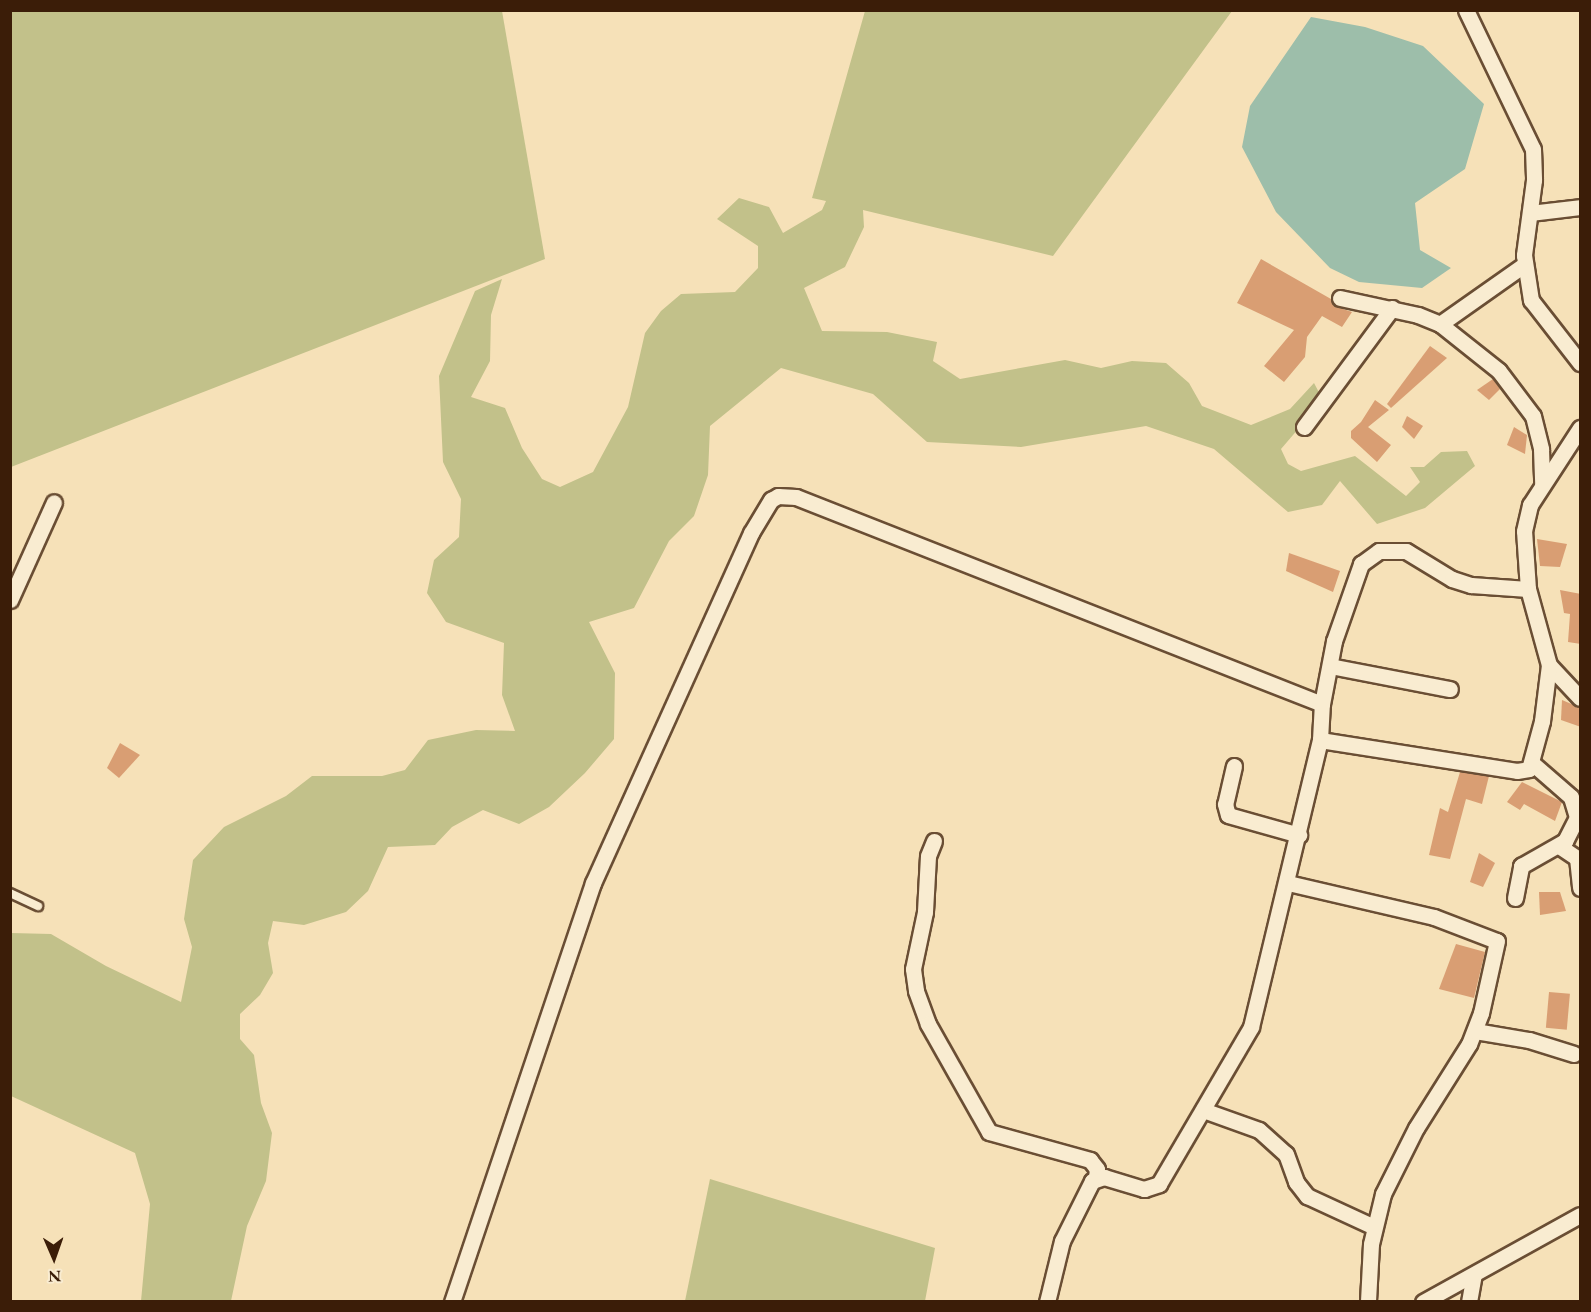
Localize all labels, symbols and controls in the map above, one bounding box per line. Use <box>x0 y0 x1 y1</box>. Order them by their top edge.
north arrow <box>24 1228 84 1288</box>
text: N <box>48 1266 61 1287</box>

